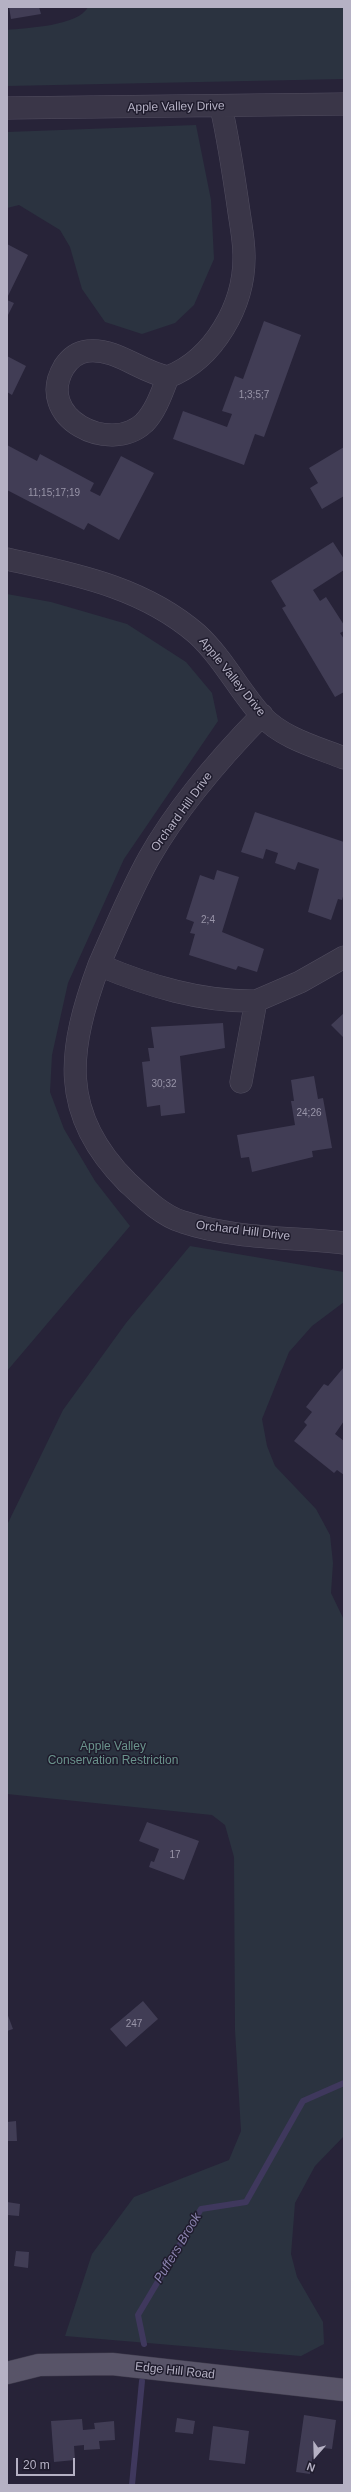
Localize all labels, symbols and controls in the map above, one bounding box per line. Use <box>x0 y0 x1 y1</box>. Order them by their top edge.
street label: Apple Valley Drive <box>127 99 225 115</box>
house number: 1;3;5;7 <box>239 389 269 401</box>
house number: 11;15;17;19 <box>28 487 80 499</box>
street label: Apple Valley Drive <box>196 635 268 719</box>
street label: Orchard Hill Drive <box>148 769 216 855</box>
house number: 2;4 <box>201 914 215 926</box>
house number: 30;32 <box>151 1078 177 1090</box>
house number: 24;26 <box>296 1107 322 1119</box>
street label: Orchard Hill Drive <box>195 1218 291 1244</box>
park label: Apple Valley Conservation Restriction <box>48 1740 178 1768</box>
house number: 17 <box>169 1849 181 1861</box>
house number: 247 <box>126 2018 142 2030</box>
water label: Puffers Brook <box>151 2210 205 2286</box>
street label: Edge Hill Road <box>134 2360 216 2382</box>
north arrow <box>295 2436 335 2476</box>
scale bar <box>18 2450 77 2476</box>
text: 20 m <box>23 2458 50 2472</box>
text: N <box>305 2460 317 2474</box>

